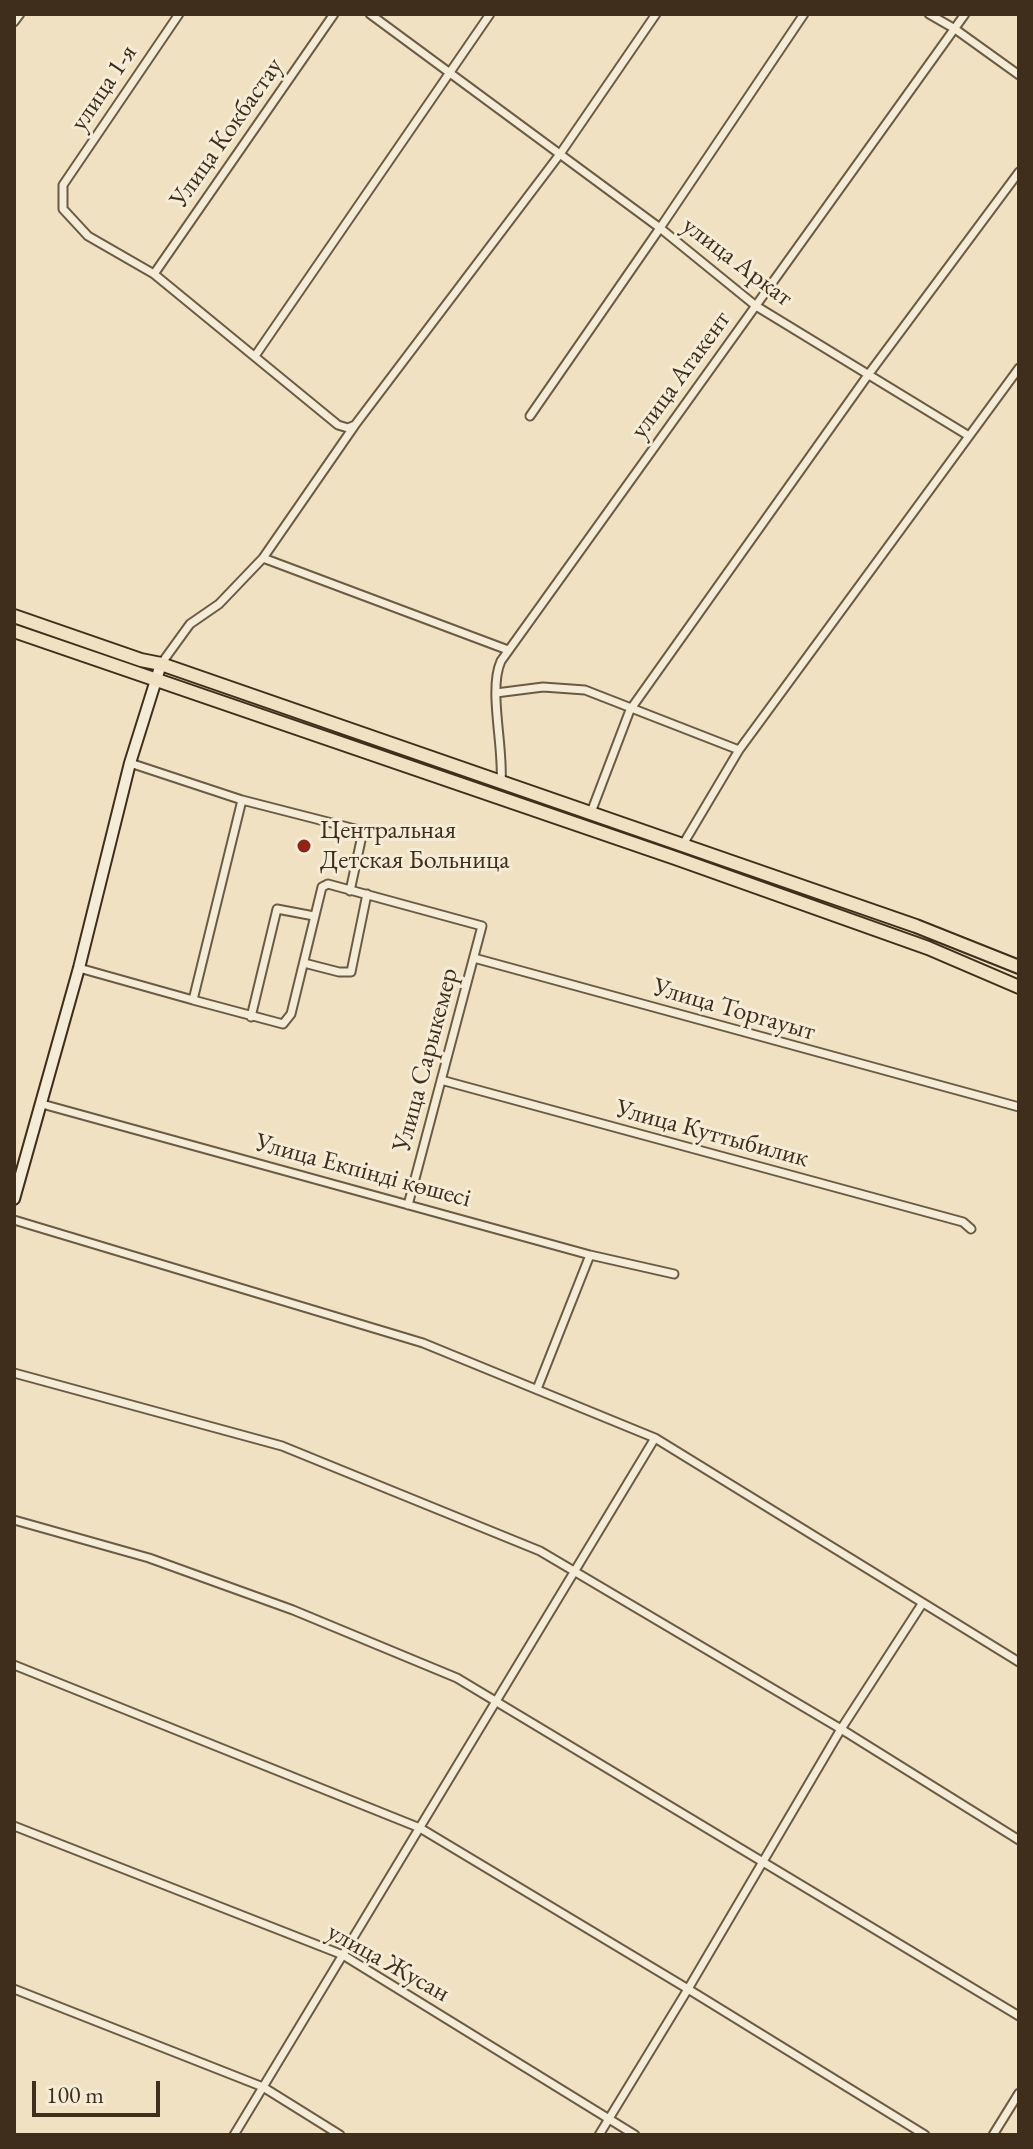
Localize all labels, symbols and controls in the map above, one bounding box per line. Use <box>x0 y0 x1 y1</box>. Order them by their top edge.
street label: улица 1-я <box>64 39 144 137</box>
street label: Улица Кокбастау <box>164 52 290 214</box>
street label: улица Аркат <box>676 210 798 314</box>
street label: улица Атакент <box>624 305 738 445</box>
place label: Центральная Детская Больница <box>320 815 510 876</box>
marker: Центральная Детская Больница <box>295 837 313 855</box>
street label: Улица Сарыкемер <box>386 965 466 1155</box>
street label: Улица Торгауыт <box>649 972 819 1048</box>
street label: Улица Куттыбилик <box>612 1093 812 1175</box>
street label: Улица Екпінді көшесі <box>252 1127 474 1215</box>
street label: улица Жусан <box>321 1917 455 2009</box>
scale bar <box>36 2065 164 2115</box>
text: 100 m <box>46 2079 104 2110</box>

